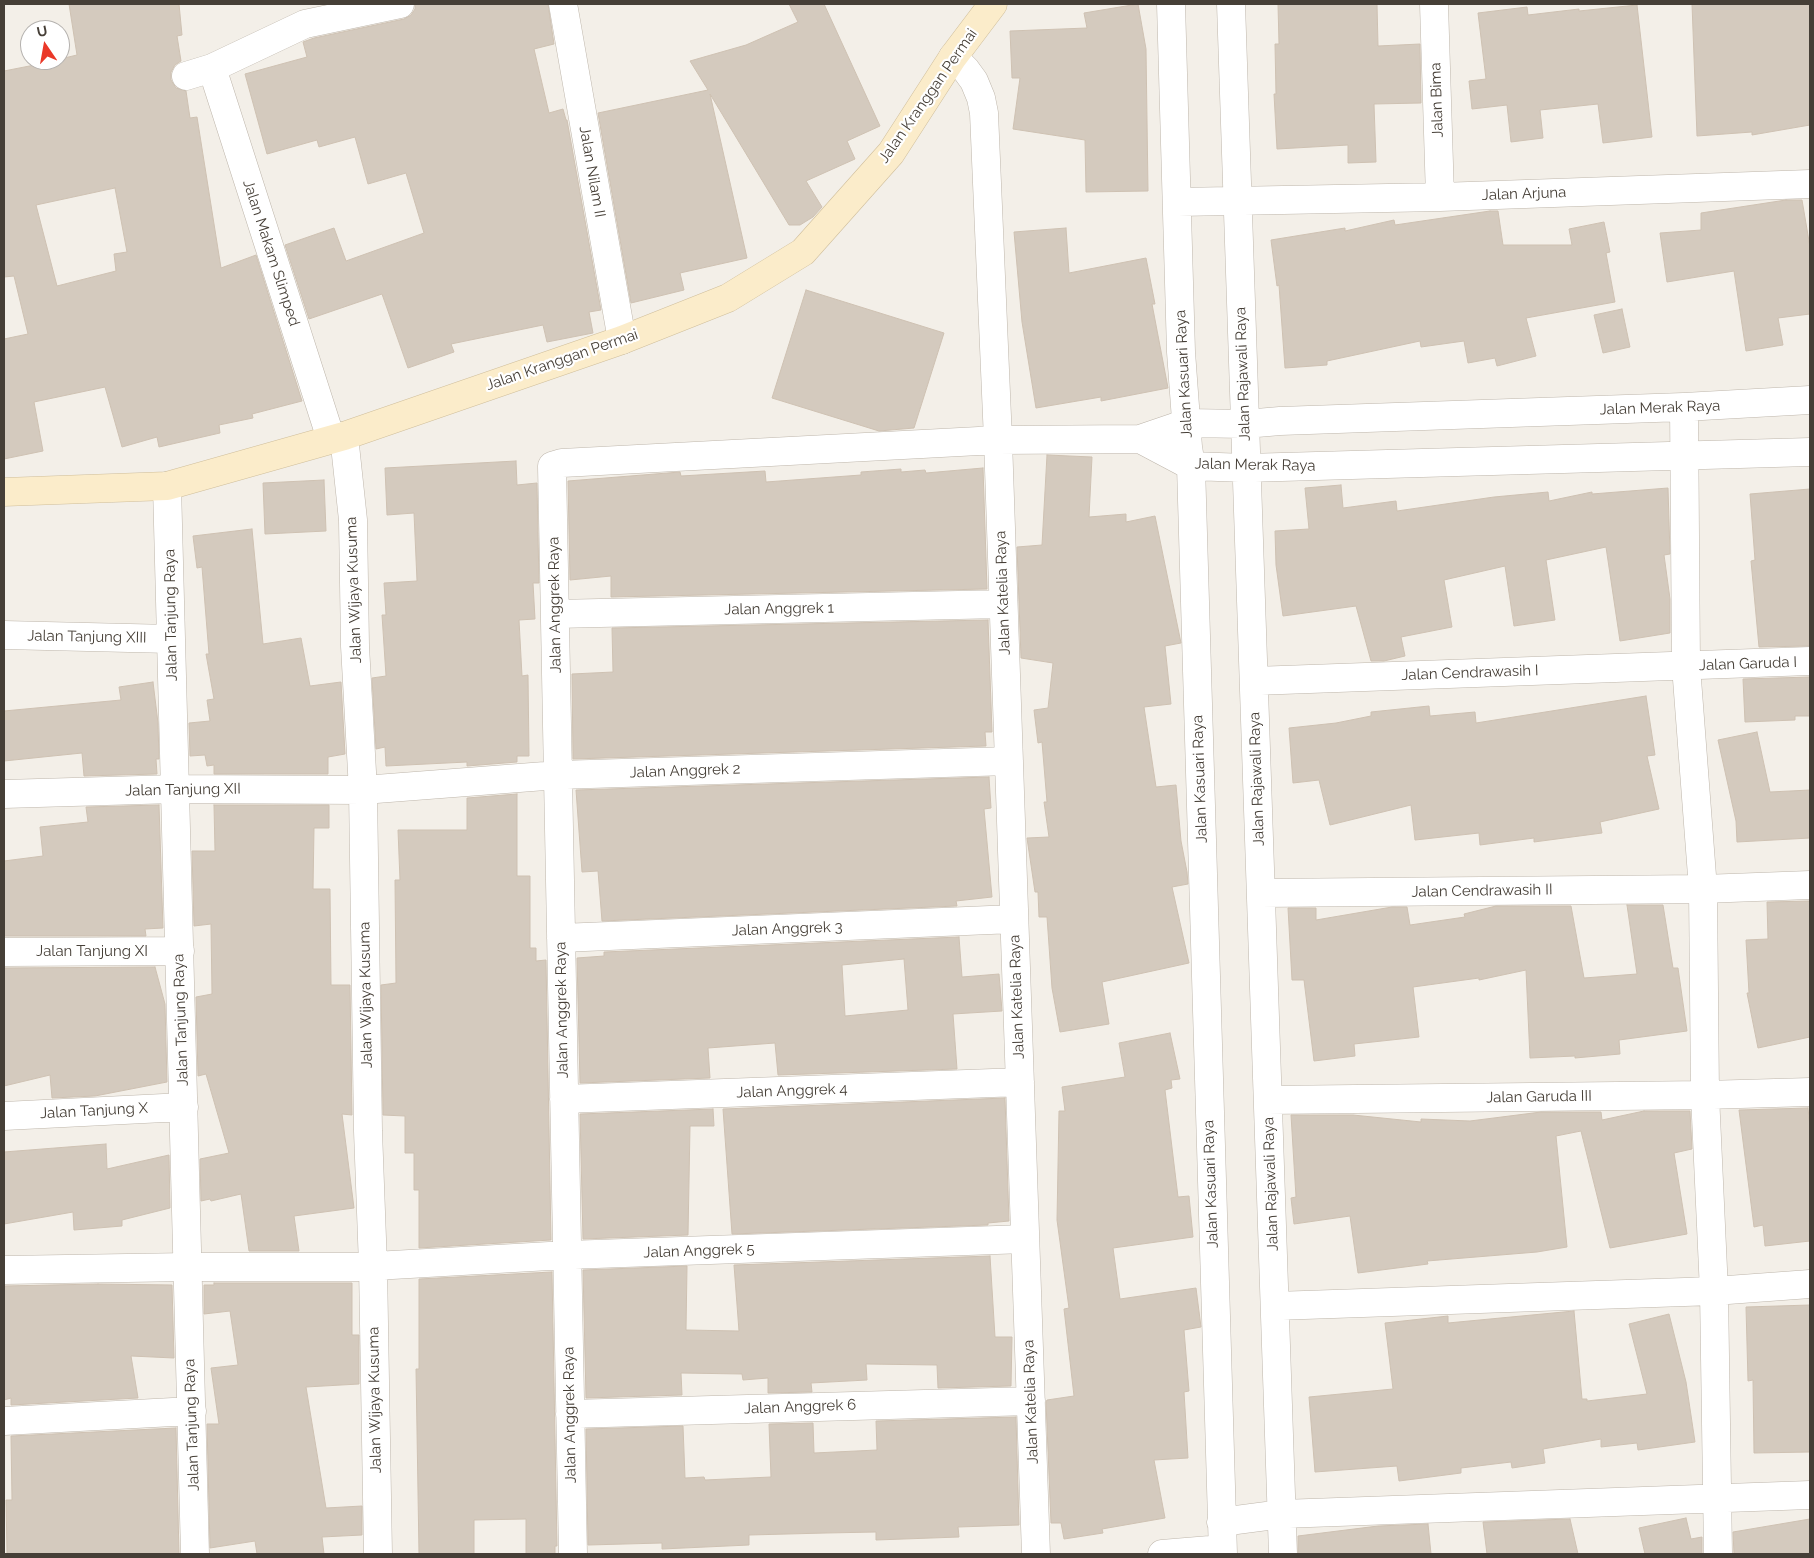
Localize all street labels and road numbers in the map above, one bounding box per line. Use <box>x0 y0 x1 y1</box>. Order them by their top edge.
street label: Jalan Kranggan Permai <box>875 25 981 167</box>
street label: Jalan Bima <box>1427 62 1447 138</box>
street label: Jalan Nilam II <box>575 125 609 219</box>
street label: Jalan Makam Slimped <box>239 178 303 328</box>
street label: Jalan Arjuna <box>1481 184 1567 204</box>
street label: Jalan Rajawali Raya <box>1232 307 1254 441</box>
street label: Jalan Kasuari Raya <box>1172 309 1196 439</box>
street label: Jalan Kranggan Permai <box>484 326 640 394</box>
street label: Jalan Merak Raya <box>1599 397 1721 419</box>
street label: Jalan Merak Raya <box>1194 455 1316 475</box>
street label: Jalan Wijaya Kusuma <box>342 516 366 664</box>
street label: Jalan Katelia Raya <box>992 530 1014 656</box>
street label: Jalan Anggrek Raya <box>545 536 565 674</box>
street label: Jalan Tanjung Raya <box>161 549 181 681</box>
street label: Jalan Anggrek 1 <box>724 599 834 619</box>
street label: Jalan Tanjung XIII <box>27 627 147 647</box>
street label: Jalan Garuda I <box>1699 653 1797 675</box>
street label: Jalan Cendrawasih I <box>1401 662 1539 684</box>
street label: Jalan Rajawali Raya <box>1246 712 1268 846</box>
street label: Jalan Kasuari Raya <box>1189 715 1211 843</box>
street label: Jalan Anggrek 2 <box>629 760 741 782</box>
street label: Jalan Tanjung XII <box>125 780 241 800</box>
street label: Jalan Cendrawasih II <box>1411 881 1553 901</box>
street label: Jalan Anggrek 3 <box>731 918 843 940</box>
street label: Jalan Wijaya Kusuma <box>356 922 376 1068</box>
street label: Jalan Katelia Raya <box>1006 934 1028 1060</box>
street label: Jalan Anggrek Raya <box>552 941 572 1079</box>
street label: Jalan Tanjung XI <box>36 942 148 960</box>
street label: Jalan Tanjung Raya <box>170 954 192 1086</box>
street label: Jalan Anggrek 4 <box>736 1080 848 1102</box>
street label: Jalan Garuda III <box>1486 1087 1592 1107</box>
street label: Jalan Tanjung X <box>40 1099 148 1123</box>
street label: Jalan Rajawali Raya <box>1260 1117 1282 1251</box>
street label: Jalan Kasuari Raya <box>1200 1120 1222 1248</box>
street label: Jalan Anggrek 5 <box>643 1240 755 1262</box>
street label: Jalan Wijaya Kusuma <box>365 1327 385 1473</box>
street label: Jalan Katelia Raya <box>1020 1339 1042 1465</box>
street label: Jalan Anggrek Raya <box>560 1346 580 1484</box>
street label: Jalan Tanjung Raya <box>181 1359 203 1491</box>
street label: Jalan Anggrek 6 <box>744 1396 856 1418</box>

